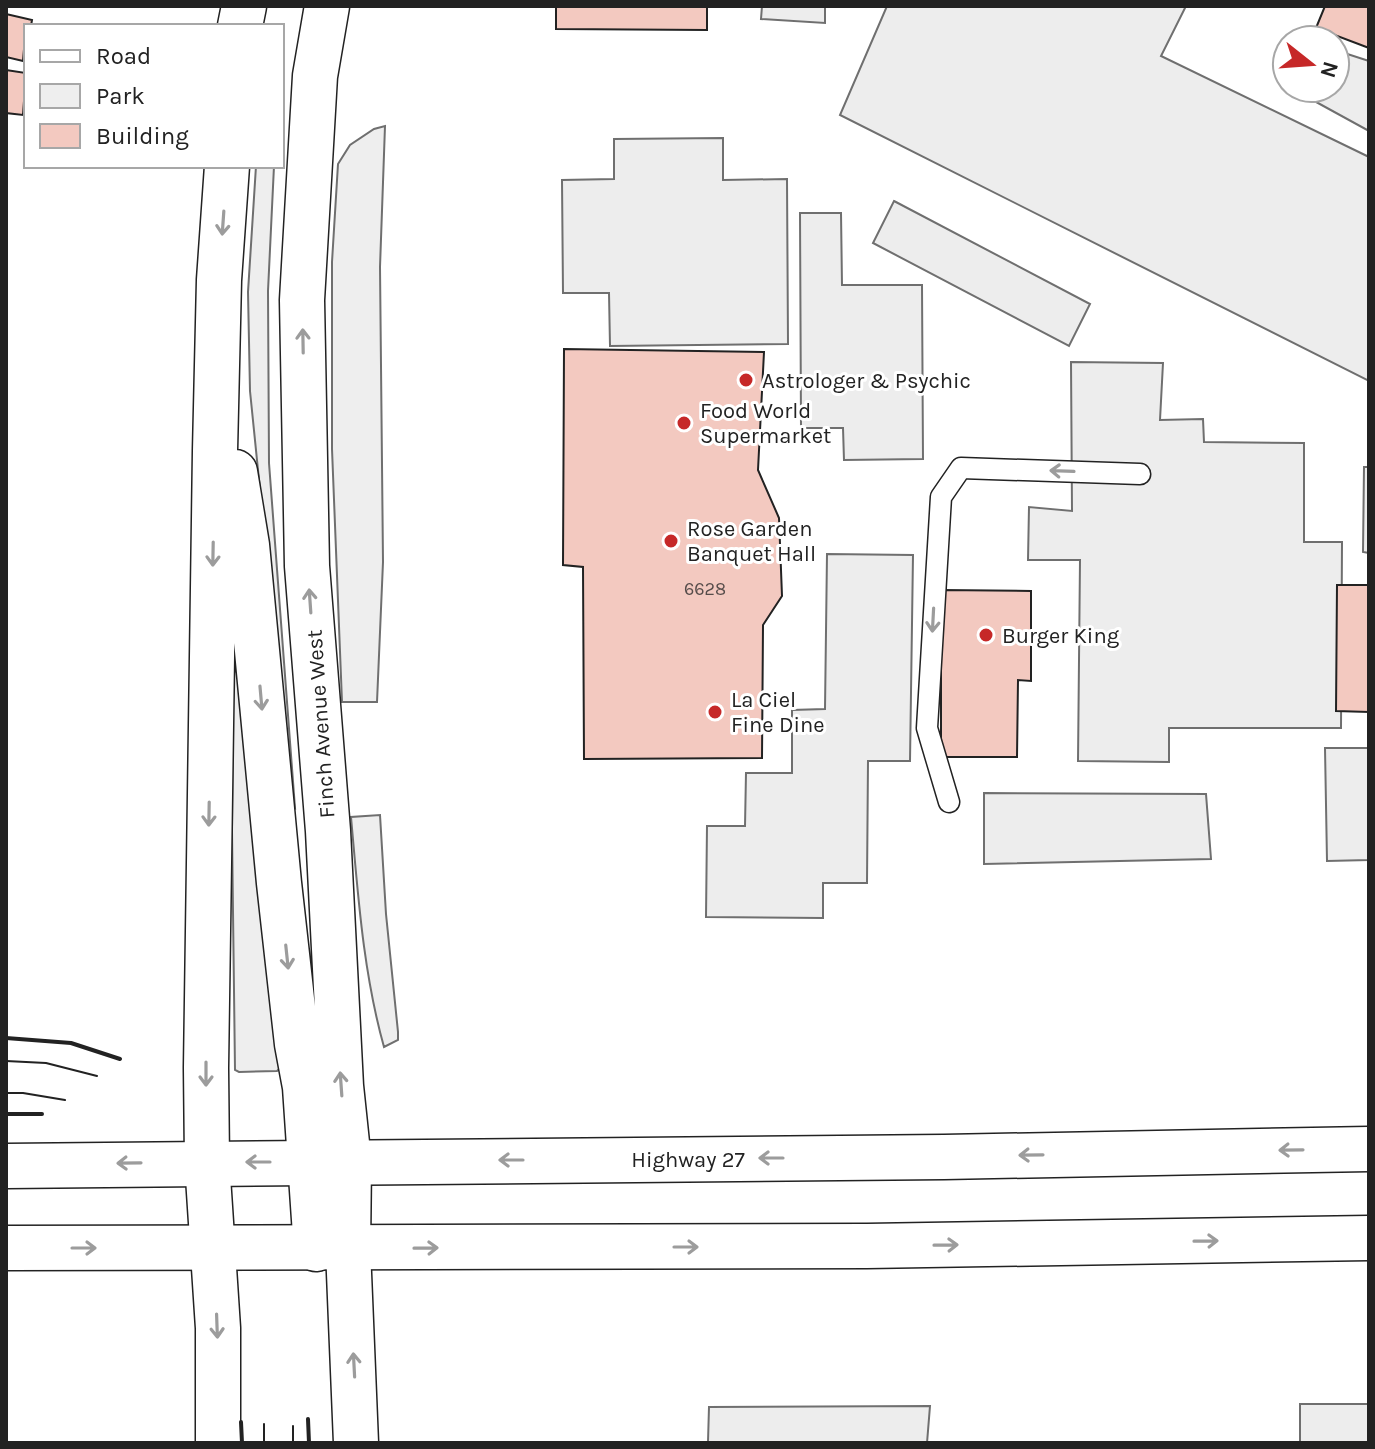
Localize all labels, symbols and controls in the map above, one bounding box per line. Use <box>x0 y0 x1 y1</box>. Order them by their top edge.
legend <box>24 24 284 168</box>
north arrow <box>1271 24 1351 104</box>
text: Road <box>96 42 151 70</box>
text: N <box>1314 58 1344 81</box>
text: Park <box>96 82 145 110</box>
text: Building <box>96 122 189 150</box>
one-way arrow <box>215 209 230 236</box>
one-way arrow <box>295 328 310 355</box>
place label: Astrologer & Psychic <box>762 368 971 394</box>
marker: Astrologer & Psychic <box>737 371 755 389</box>
place label: Food World Supermarket <box>700 398 831 449</box>
marker: Food World Supermarket <box>675 414 693 432</box>
one-way arrow <box>1049 464 1076 479</box>
place label: Rose Garden Banquet Hall <box>687 516 816 567</box>
marker: Rose Garden Banquet Hall <box>662 532 680 550</box>
one-way arrow <box>206 540 221 567</box>
house number: 6628 <box>684 578 726 600</box>
one-way arrow <box>302 588 317 615</box>
one-way arrow <box>925 606 940 633</box>
place label: Burger King <box>1002 623 1120 649</box>
marker: Burger King <box>977 626 995 644</box>
street label: Finch Avenue West <box>301 629 341 819</box>
one-way arrow <box>254 684 269 711</box>
place label: La Ciel Fine Dine <box>731 687 825 738</box>
marker: La Ciel Fine Dine <box>706 703 724 721</box>
one-way arrow <box>201 800 217 827</box>
one-way arrow <box>280 944 295 969</box>
one-way arrow <box>198 1060 214 1087</box>
one-way arrow <box>333 1071 348 1098</box>
one-way arrow <box>1278 1142 1305 1158</box>
street label: Highway 27 <box>631 1147 745 1173</box>
one-way arrow <box>1018 1147 1045 1163</box>
one-way arrow <box>758 1150 785 1166</box>
one-way arrow <box>498 1152 525 1168</box>
one-way arrow <box>245 1154 272 1170</box>
one-way arrow <box>116 1155 143 1171</box>
one-way arrow <box>1192 1233 1219 1249</box>
one-way arrow <box>932 1237 959 1252</box>
one-way arrow <box>672 1239 699 1255</box>
one-way arrow <box>412 1240 439 1256</box>
one-way arrow <box>70 1241 97 1256</box>
one-way arrow <box>210 1312 225 1339</box>
one-way arrow <box>346 1352 361 1379</box>

